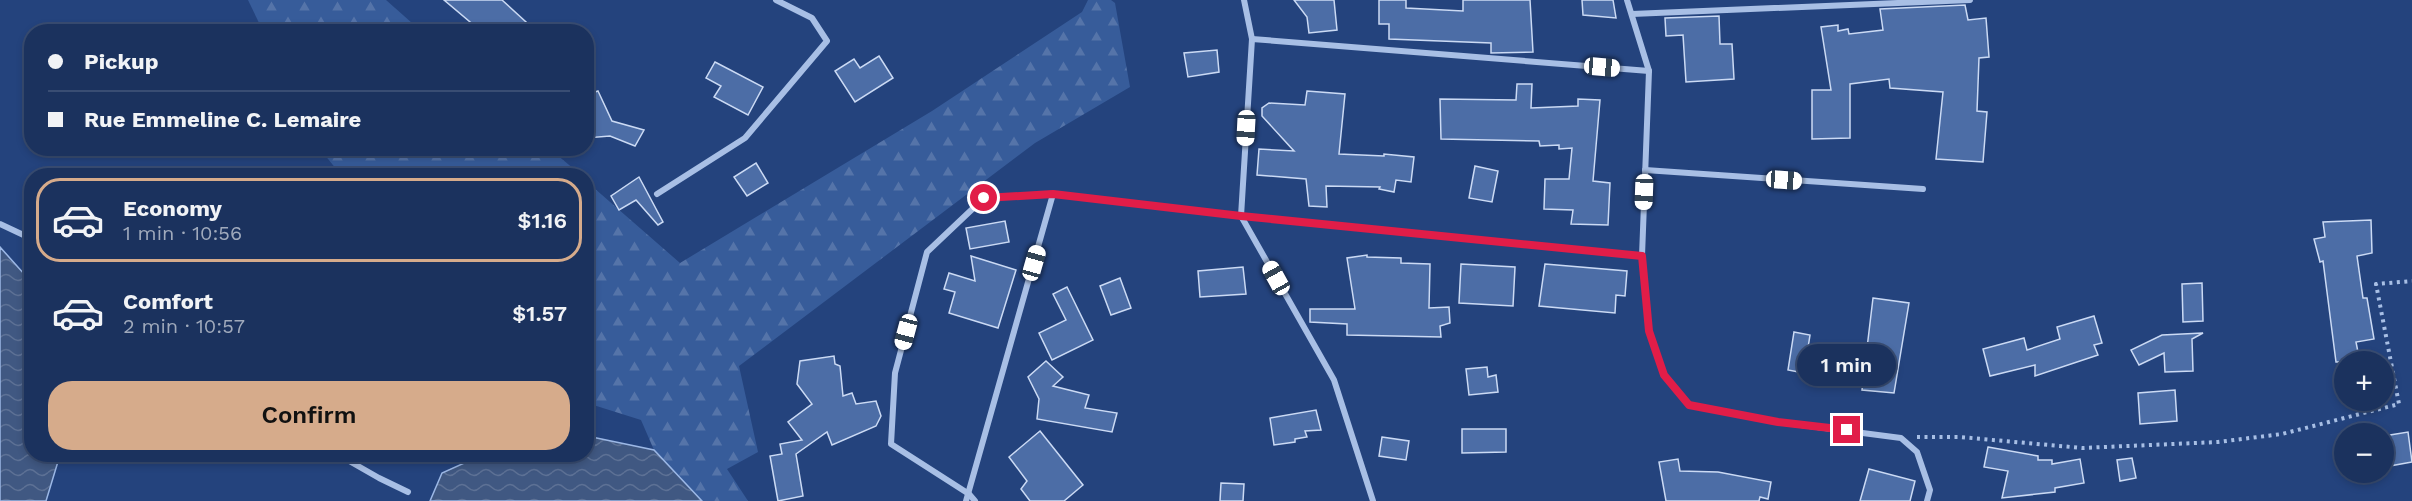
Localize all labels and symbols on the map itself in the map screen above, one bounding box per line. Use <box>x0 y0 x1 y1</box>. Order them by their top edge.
car <box>1583 56 1621 78</box>
car <box>1236 110 1256 146</box>
car <box>1765 170 1803 190</box>
car <box>1634 174 1654 210</box>
route start <box>970 184 997 211</box>
car <box>1020 243 1048 283</box>
car <box>1259 258 1293 298</box>
car <box>893 312 919 352</box>
callout: 1 min <box>1798 343 1896 385</box>
route end <box>1833 416 1860 443</box>

